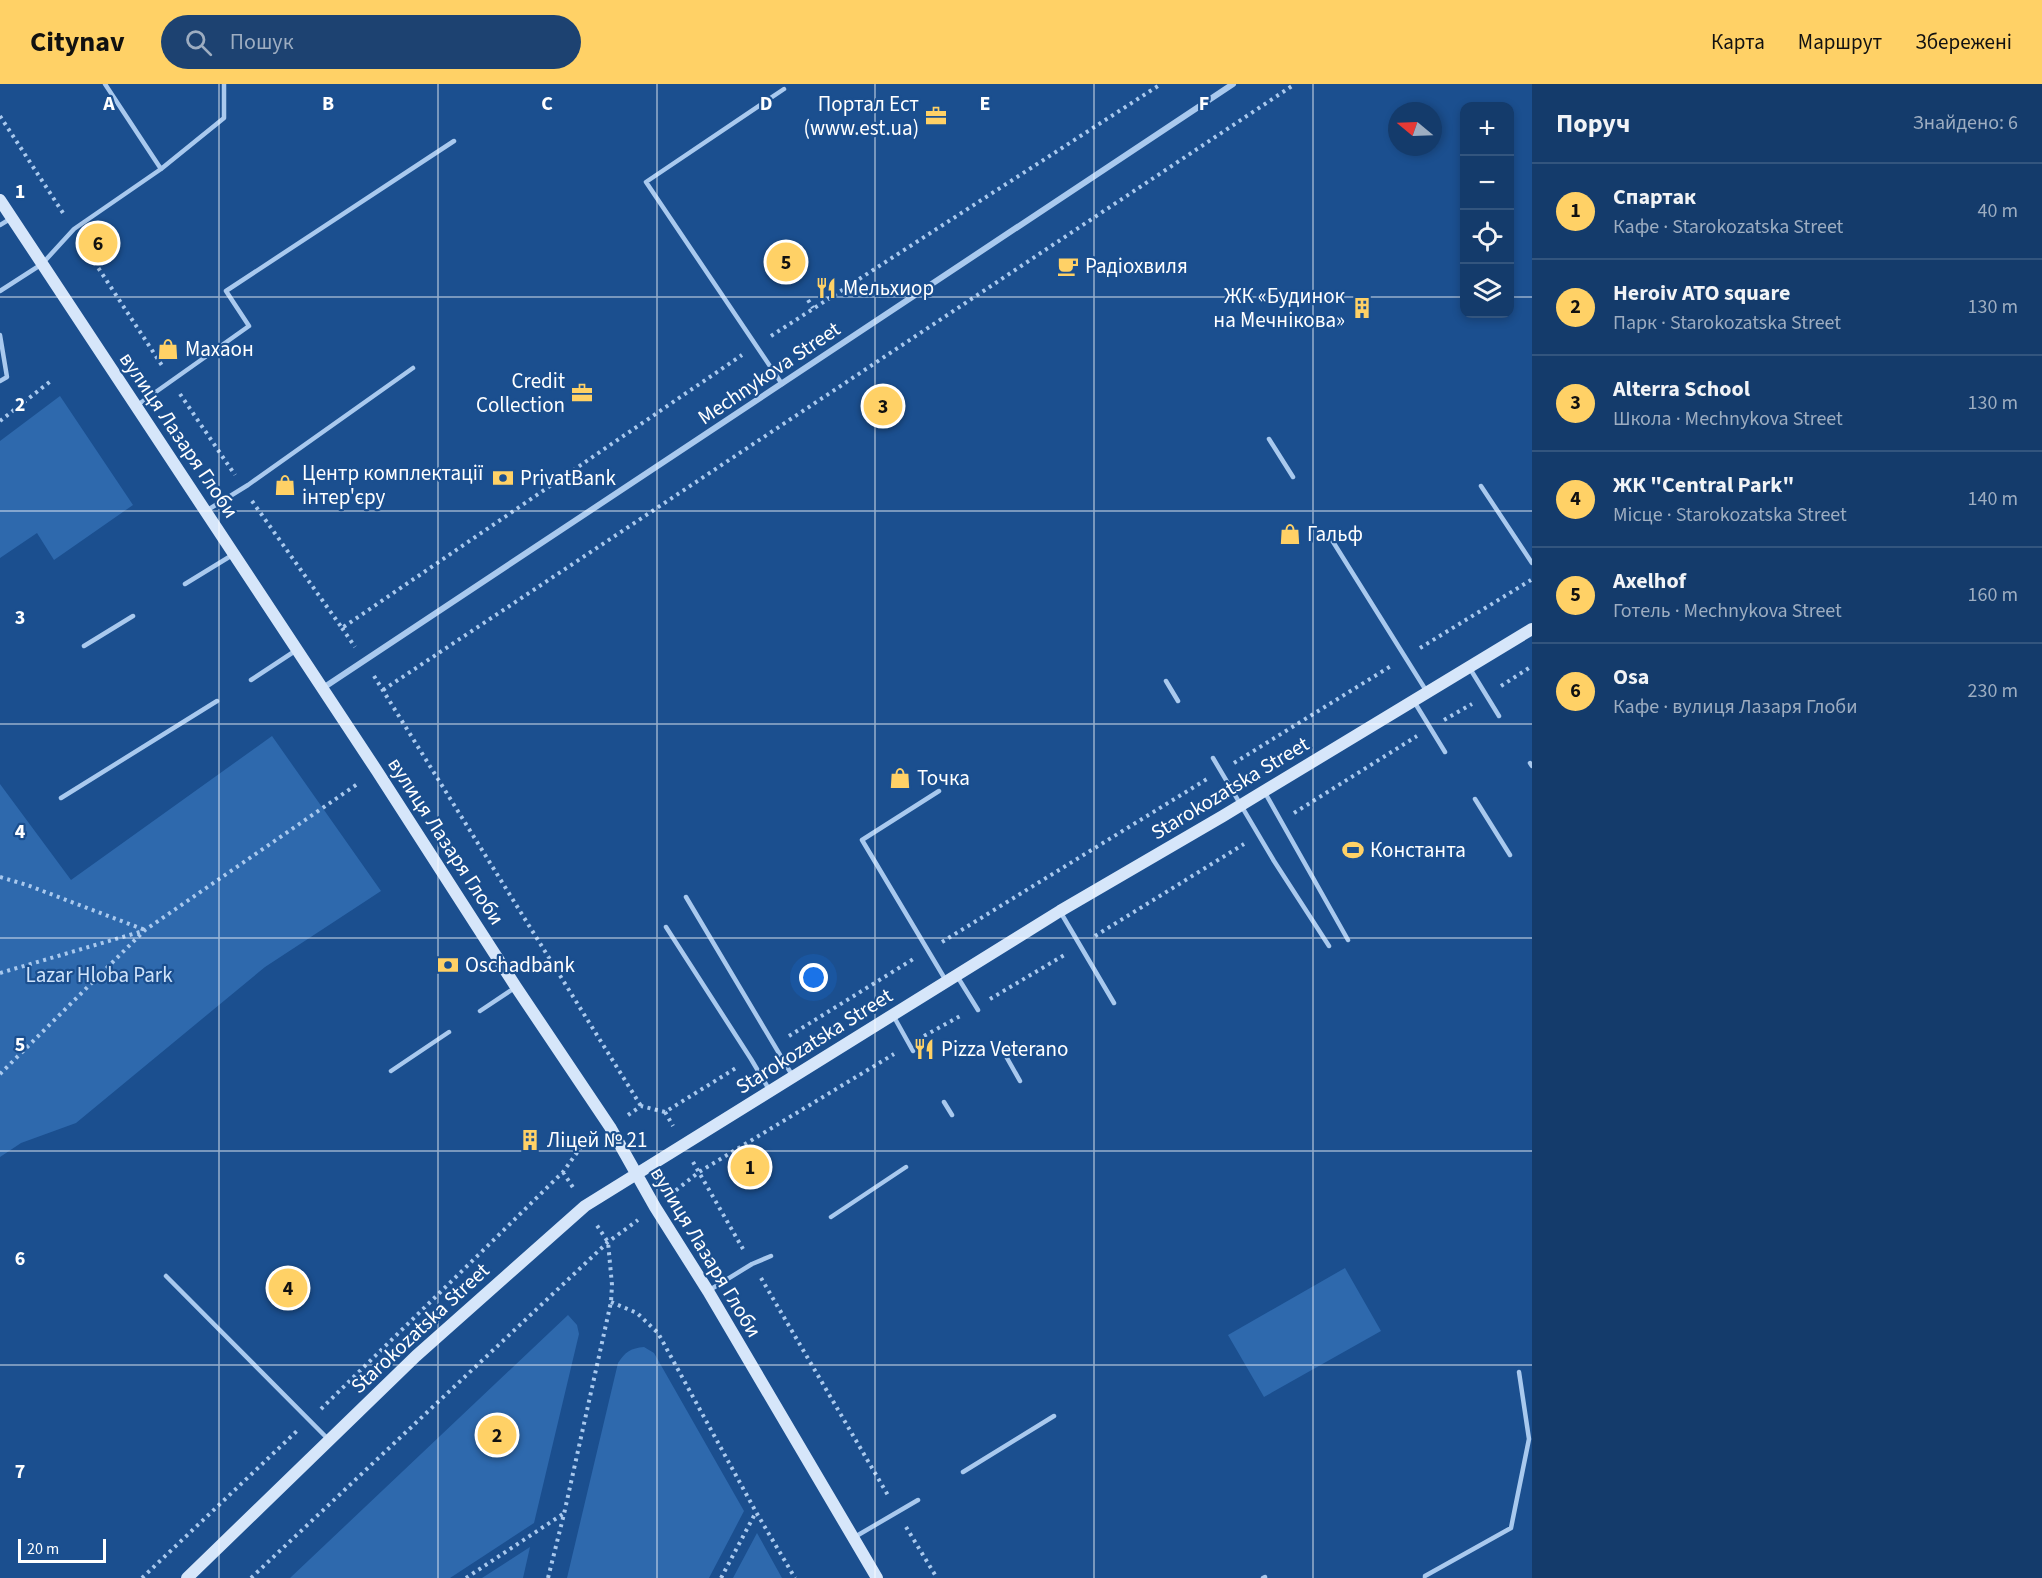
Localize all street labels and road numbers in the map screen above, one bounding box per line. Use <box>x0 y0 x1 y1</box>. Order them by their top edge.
street label: Mechnykova Street <box>692 314 846 432</box>
street label: вулиця Лазаря Глоби <box>112 346 246 524</box>
street label: Starokozatska Street <box>1145 729 1315 847</box>
street label: вулиця Лазаря Глоби <box>380 751 512 931</box>
street label: Starokozatska Street <box>730 981 898 1101</box>
street label: вулиця Лазаря Глоби <box>643 1161 769 1343</box>
street label: Starokozatska Street <box>344 1256 496 1400</box>

